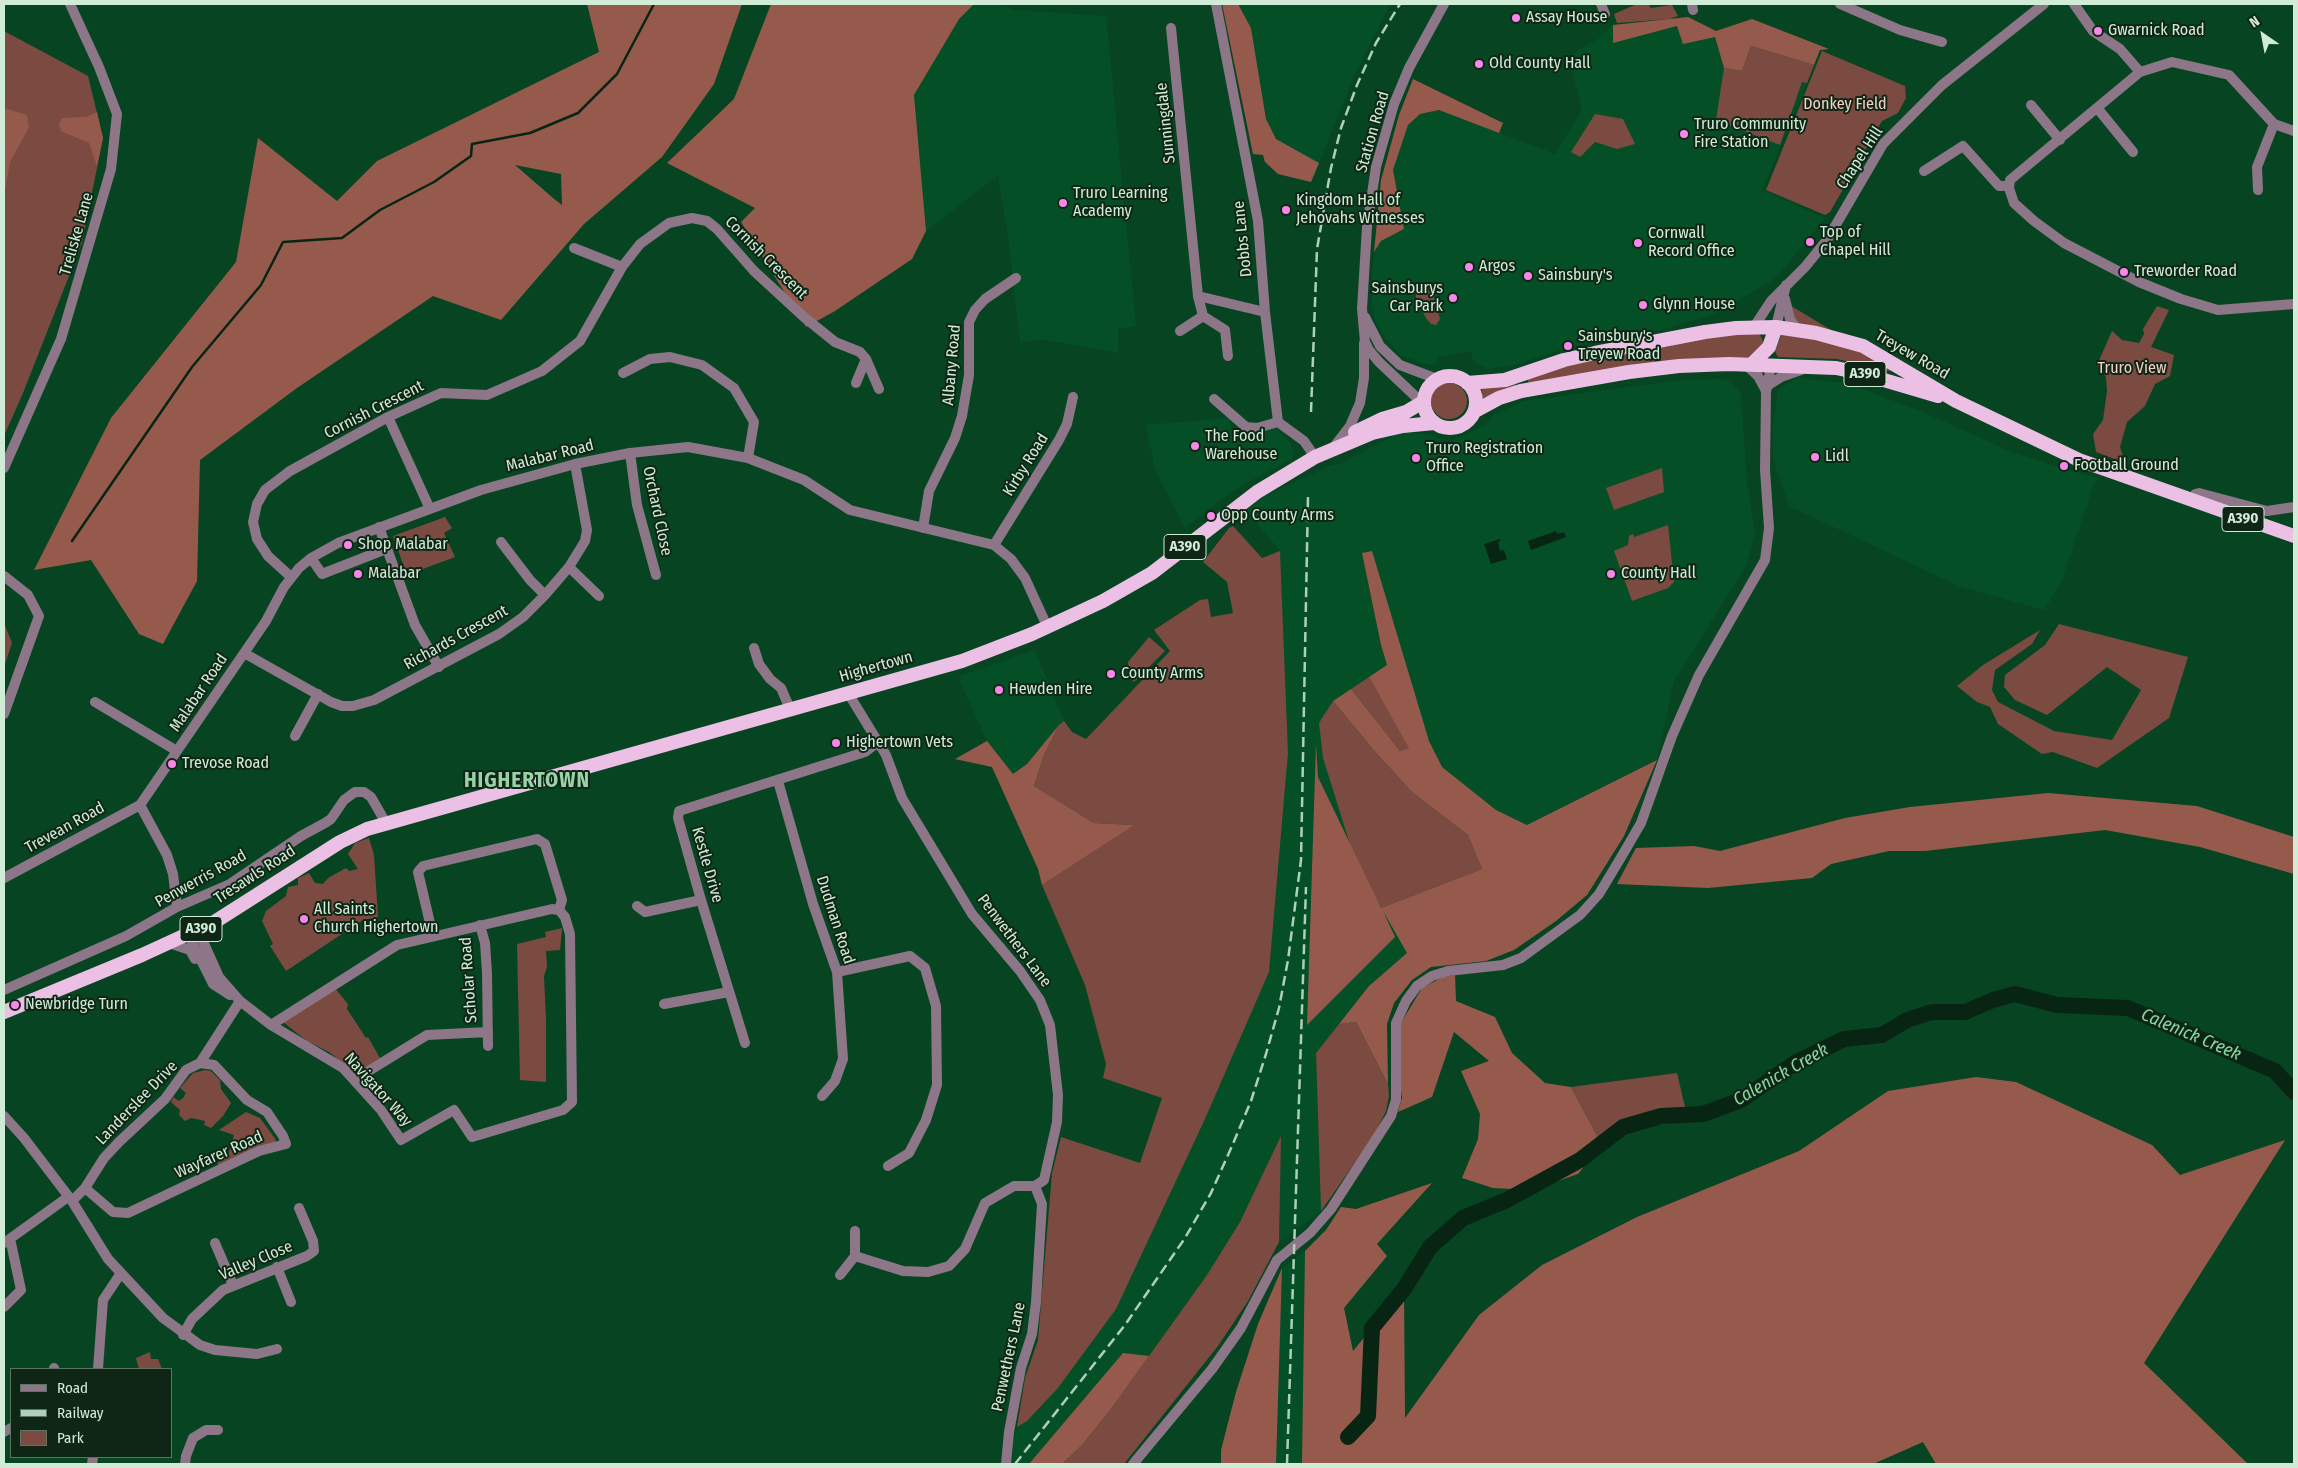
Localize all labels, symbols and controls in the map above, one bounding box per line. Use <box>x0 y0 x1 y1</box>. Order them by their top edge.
place label: Assay House <box>1526 8 1608 28</box>
north arrow <box>2238 10 2288 60</box>
marker: Assay House <box>1510 12 1522 24</box>
text: N <box>2246 13 2263 31</box>
place label: Gwarnick Road <box>2108 21 2205 41</box>
marker: Gwarnick Road <box>2092 25 2104 37</box>
place label: Old County Hall <box>1489 54 1590 74</box>
marker: Old County Hall <box>1473 58 1485 70</box>
street label: Sunningdale <box>1152 82 1180 164</box>
street label: Station Road <box>1352 89 1394 175</box>
park label: Donkey Field <box>1803 95 1887 115</box>
place label: Truro Community Fire Station <box>1694 115 1806 153</box>
street label: Chapel Hill <box>1833 123 1887 193</box>
marker: Truro Community Fire Station <box>1678 128 1690 140</box>
place label: Truro Learning Academy <box>1073 184 1168 222</box>
street label: Treliske Lane <box>56 190 98 278</box>
place label: Kingdom Hall of Jehovahs Witnesses <box>1296 191 1425 229</box>
marker: Truro Learning Academy <box>1057 197 1069 209</box>
street label: Dobbs Lane <box>1229 200 1257 278</box>
marker: Kingdom Hall of Jehovahs Witnesses <box>1280 204 1292 216</box>
street label: Cornish Crescent <box>721 213 811 303</box>
place label: Top of Chapel Hill <box>1820 223 1891 261</box>
place label: Cornwall Record Office <box>1648 224 1735 262</box>
marker: Top of Chapel Hill <box>1804 236 1816 248</box>
marker: Cornwall Record Office <box>1632 237 1644 249</box>
place label: Argos <box>1479 257 1515 277</box>
marker: Argos <box>1463 261 1475 273</box>
place label: Treworder Road <box>2134 262 2237 282</box>
place label: Sainsbury's <box>1538 266 1613 286</box>
marker: Treworder Road <box>2118 266 2130 278</box>
marker: Sainsbury's <box>1522 270 1534 282</box>
place label: Sainsburys Car Park <box>1372 279 1443 317</box>
marker: Sainsburys Car Park <box>1447 292 1459 304</box>
place label: Glynn House <box>1653 295 1735 315</box>
marker: Glynn House <box>1637 299 1649 311</box>
street label: Albany Road <box>939 324 965 406</box>
street label: Treyew Road <box>1872 326 1952 384</box>
place label: Sainsbury's Treyew Road <box>1578 327 1660 365</box>
marker: Sainsbury's Treyew Road <box>1562 340 1574 352</box>
park label: Truro View <box>2098 359 2166 379</box>
road number: A390 <box>1844 362 1886 386</box>
street label: Cornish Crescent <box>321 377 427 443</box>
place label: The Food Warehouse <box>1205 427 1277 465</box>
street label: Kirby Road <box>999 430 1053 500</box>
street label: Malabar Road <box>504 436 596 476</box>
place label: Truro Registration Office <box>1426 439 1543 477</box>
marker: The Food Warehouse <box>1189 440 1201 452</box>
place label: Lidl <box>1825 447 1849 467</box>
marker: Lidl <box>1809 451 1821 463</box>
marker: Truro Registration Office <box>1410 452 1422 464</box>
place label: Football Ground <box>2074 456 2179 476</box>
marker: Football Ground <box>2058 460 2070 472</box>
street label: Orchard Close <box>638 464 676 558</box>
place label: Opp County Arms <box>1221 506 1334 526</box>
road number: A390 <box>2222 506 2264 532</box>
marker: Opp County Arms <box>1205 510 1217 522</box>
road number: A390 <box>1164 534 1206 560</box>
place label: Shop Malabar <box>358 535 448 555</box>
marker: Shop Malabar <box>342 539 354 551</box>
place label: Malabar <box>368 564 421 584</box>
place label: County Hall <box>1621 564 1696 584</box>
marker: Malabar <box>352 568 364 580</box>
marker: County Hall <box>1605 568 1617 580</box>
street label: Richards Crescent <box>401 601 511 675</box>
street label: Highertown <box>837 647 915 687</box>
street label: Malabar Road <box>166 650 232 736</box>
place label: County Arms <box>1121 664 1203 684</box>
marker: County Arms <box>1105 668 1117 680</box>
place label: Hewden Hire <box>1009 680 1093 700</box>
marker: Hewden Hire <box>993 684 1005 696</box>
place label: Highertown Vets <box>846 733 953 753</box>
marker: Highertown Vets <box>830 737 842 749</box>
place label: Trevose Road <box>182 754 269 774</box>
marker: Trevose Road <box>166 758 178 770</box>
district label: HIGHERTOWN <box>463 768 591 794</box>
street label: Trevean Road <box>22 798 108 858</box>
street label: Kestle Drive <box>687 825 727 905</box>
street label: Tresawls Road <box>211 842 299 908</box>
street label: Penwerris Road <box>152 846 250 912</box>
street label: Dudman Road <box>812 873 858 967</box>
street label: Penwethers Lane <box>973 891 1055 991</box>
place label: All Saints Church Highertown <box>314 900 438 938</box>
marker: All Saints Church Highertown <box>298 913 310 925</box>
road number: A390 <box>180 916 222 942</box>
street label: Scholar Road <box>456 936 482 1024</box>
place label: Newbridge Turn <box>25 995 128 1015</box>
marker: Newbridge Turn <box>9 999 21 1011</box>
water label: Calenick Creek <box>2138 1004 2244 1066</box>
water label: Calenick Creek <box>1730 1039 1832 1111</box>
street label: Navigator Way <box>340 1049 416 1131</box>
street label: Landerslee Drive <box>92 1057 182 1149</box>
street label: Wayfarer Road <box>172 1127 266 1183</box>
street label: Valley Close <box>217 1237 295 1285</box>
street label: Penwethers Lane <box>988 1301 1030 1413</box>
legend <box>10 1368 172 1458</box>
text: Road <box>57 1379 88 1397</box>
text: Railway <box>57 1404 104 1422</box>
text: Park <box>57 1429 84 1447</box>

